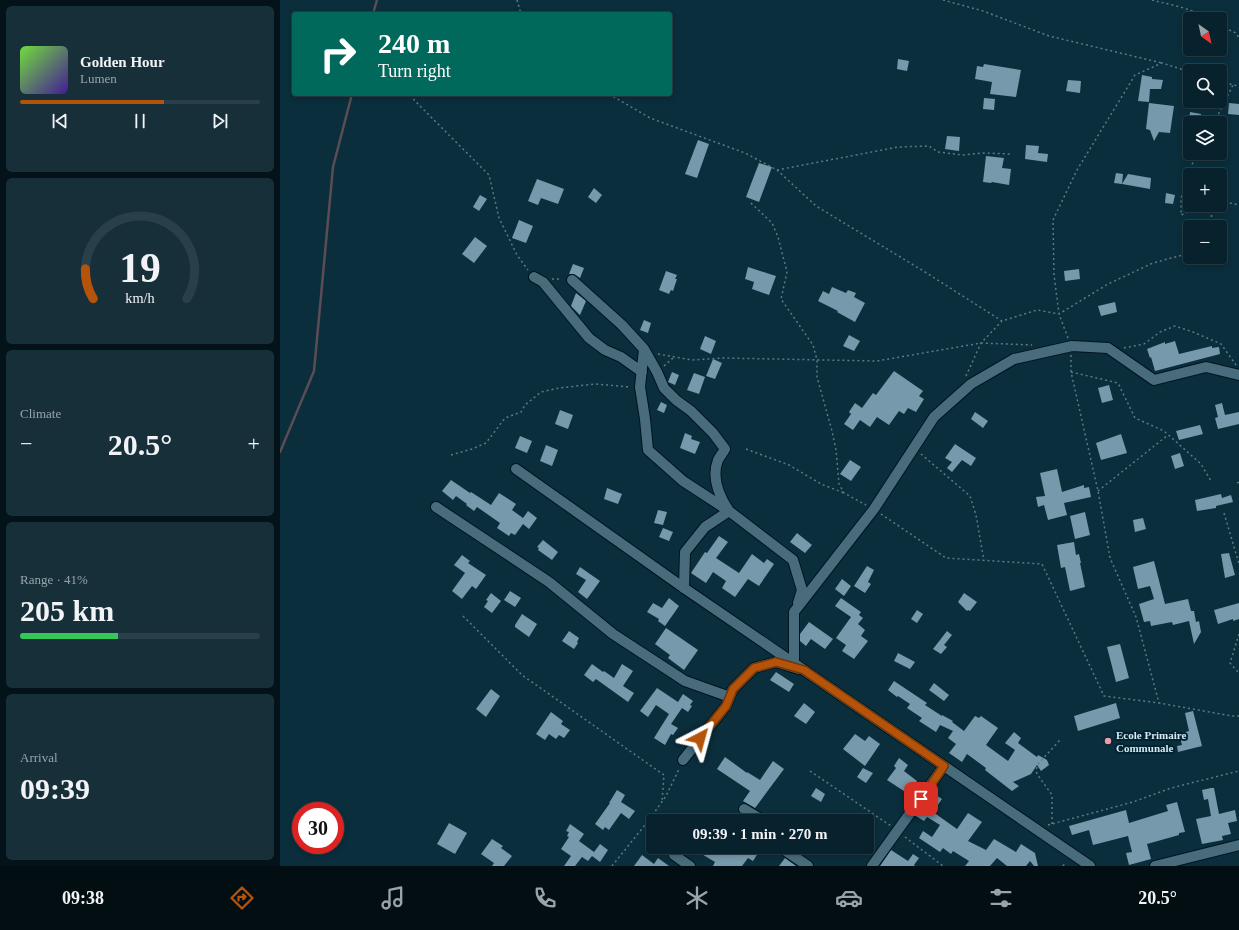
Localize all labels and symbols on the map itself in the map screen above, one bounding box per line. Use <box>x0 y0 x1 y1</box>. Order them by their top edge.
north arrow <box>1183 12 1227 56</box>
position arrow <box>679 717 721 759</box>
place label: Ecole Primaire Communale <box>1116 729 1186 754</box>
marker: Ecole Primaire Communale <box>1103 736 1113 746</box>
pin <box>904 782 938 816</box>
speed limit sign: 30 <box>292 802 344 854</box>

